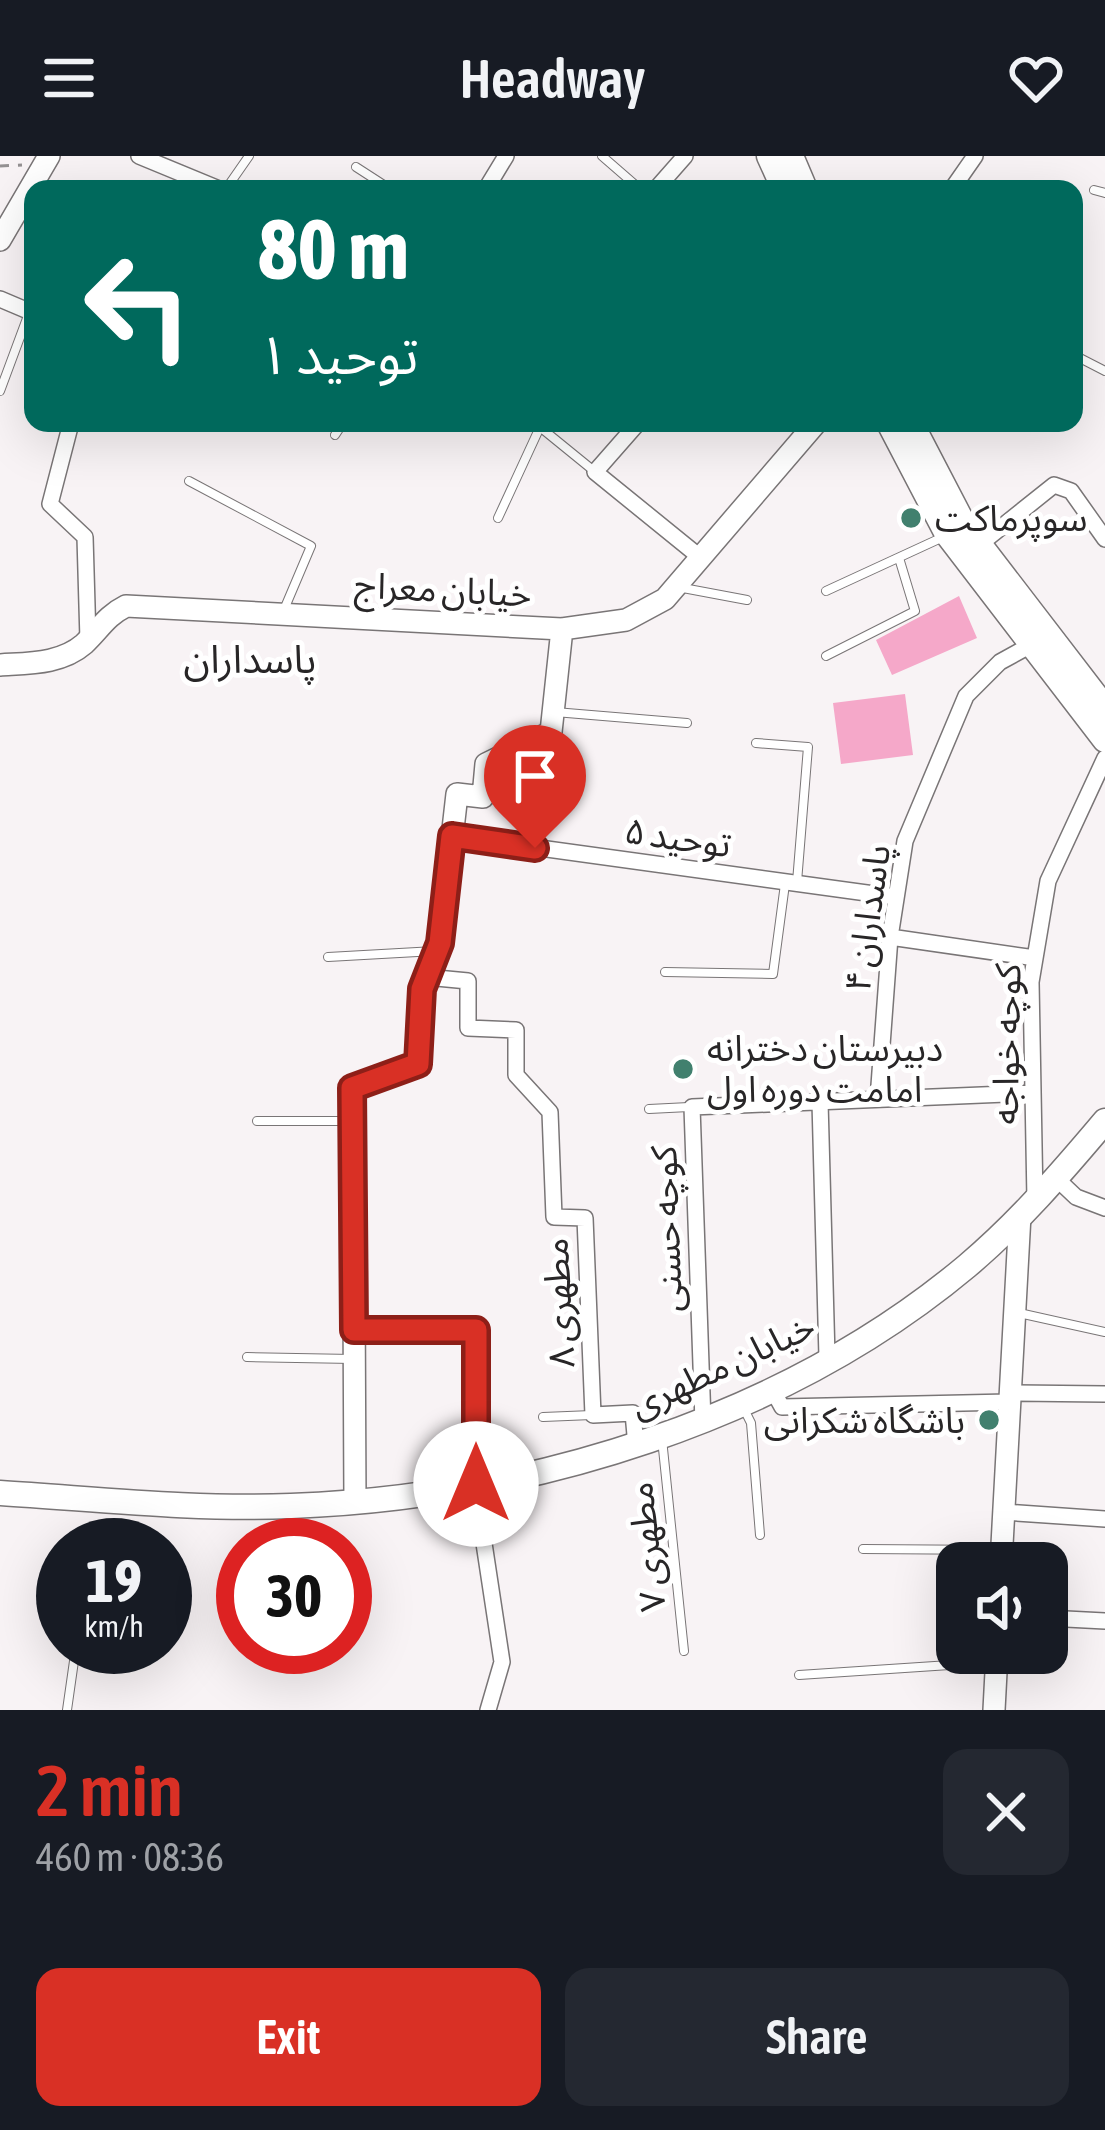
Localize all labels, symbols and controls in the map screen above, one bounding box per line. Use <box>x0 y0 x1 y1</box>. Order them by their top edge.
icon: menu <box>36 45 102 111</box>
icon: heart <box>1003 45 1069 111</box>
text: Headway <box>460 48 645 109</box>
text: 80 m <box>258 201 409 297</box>
icon: left <box>60 228 216 384</box>
text: توحید ۱ <box>258 324 419 385</box>
place label: سوپرماکت <box>935 497 1087 542</box>
marker: سوپرماکت <box>898 505 924 531</box>
street label: خیابان معراج <box>353 563 533 621</box>
district label: پاسداران <box>184 637 316 685</box>
pin <box>484 725 586 848</box>
icon: arrive <box>502 743 568 809</box>
street label: توحید ۵ <box>622 809 734 866</box>
street label: پاسداران ۴ <box>836 842 901 995</box>
street label: کوچه خواجه <box>984 962 1032 1125</box>
place label: دبیرستان دخترانه امامت دوره اول <box>707 1027 943 1111</box>
marker: دبیرستان دخترانه امامت دوره اول <box>670 1056 696 1082</box>
street label: کوچه حسنی <box>642 1144 693 1313</box>
street label: مطهری ۸ <box>534 1237 583 1369</box>
street label: خیابان مطهری <box>623 1304 822 1427</box>
place label: باشگاه شکرانی <box>764 1399 965 1442</box>
marker: باشگاه شکرانی <box>976 1407 1002 1433</box>
position arrow <box>413 1421 539 1547</box>
street label: مطهری ۷ <box>618 1480 675 1614</box>
speed limit sign: 30 <box>216 1518 372 1674</box>
map controls <box>936 1542 1068 1674</box>
button: sound <box>936 1542 1068 1674</box>
text: 19 <box>86 1546 142 1615</box>
text: km/h <box>84 1609 144 1643</box>
text: 2 min <box>36 1749 183 1831</box>
button: close <box>943 1749 1069 1875</box>
text: 460 m · 08:36 <box>36 1835 224 1879</box>
button: Exit <box>36 1968 541 2106</box>
button: Share <box>565 1968 1069 2106</box>

